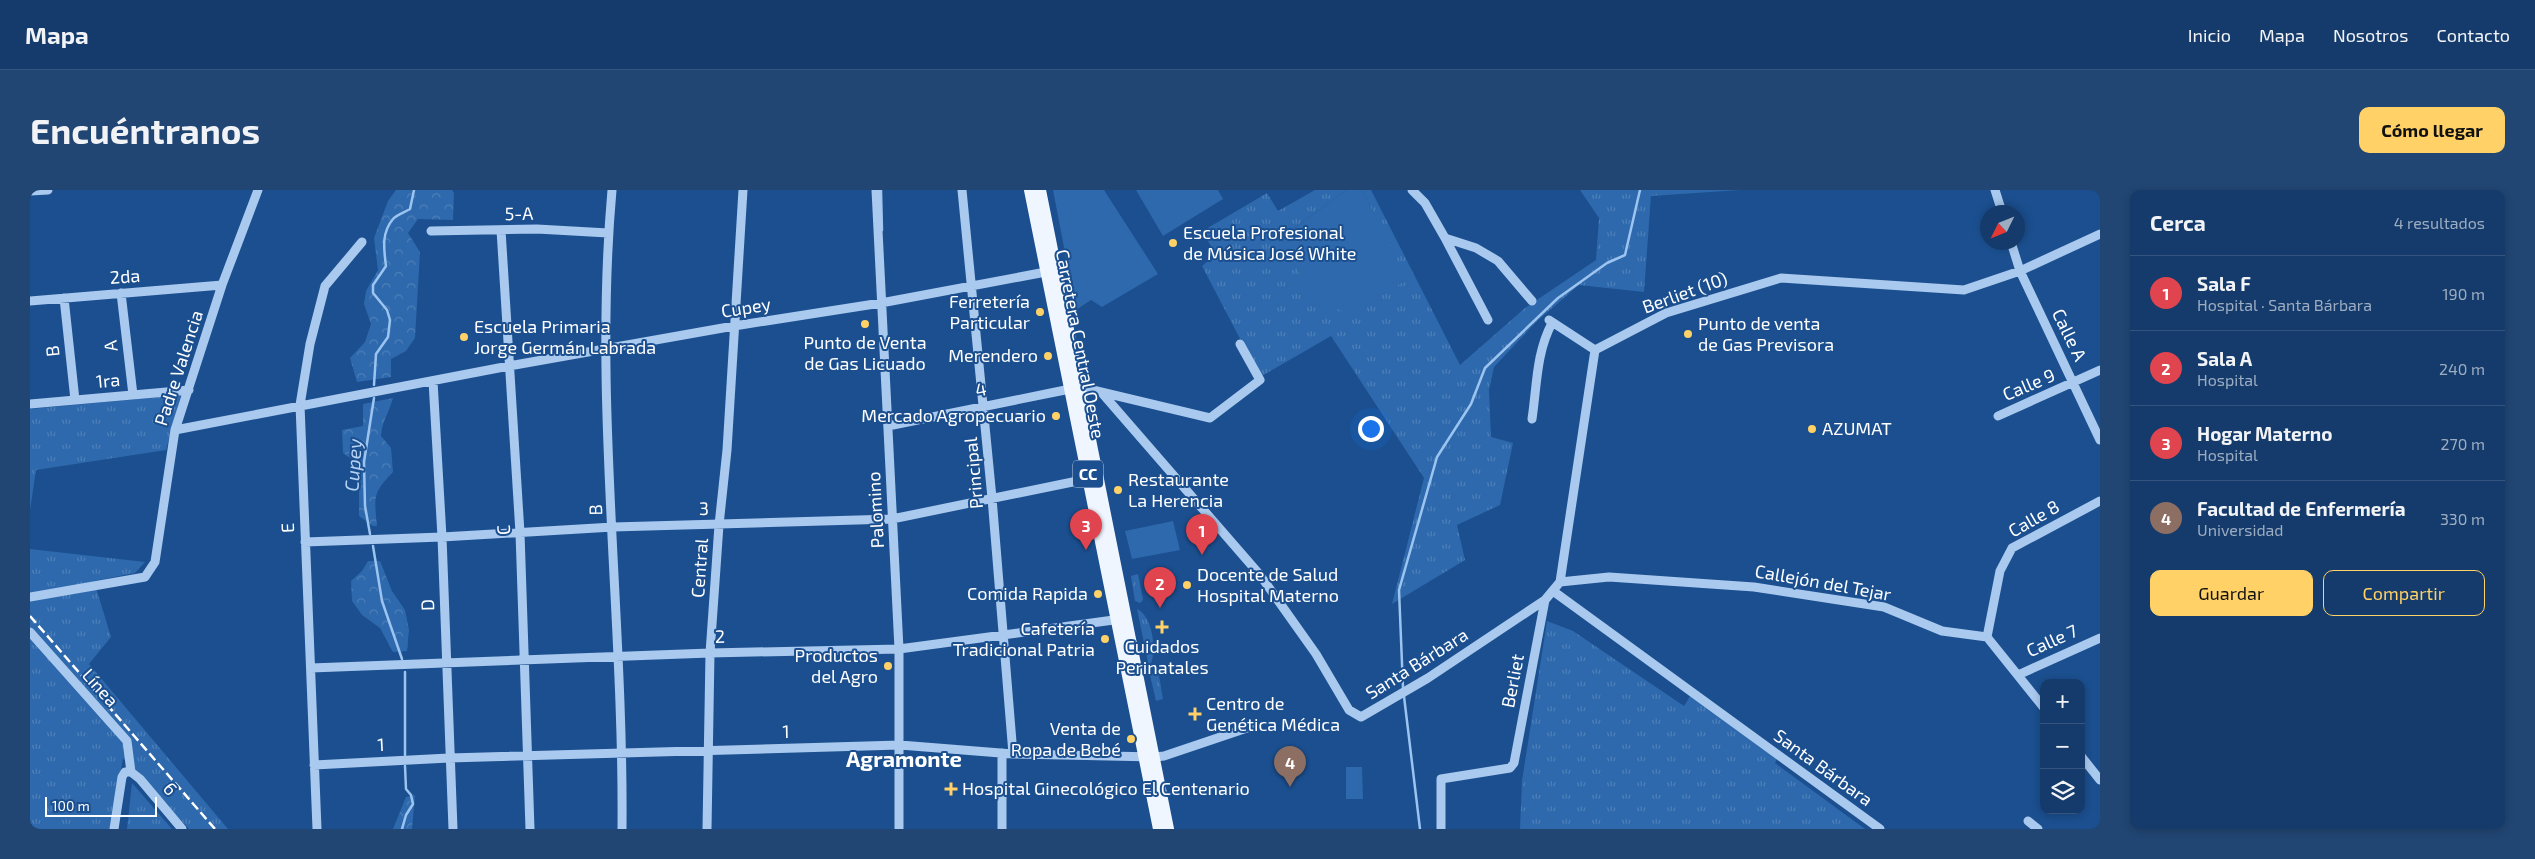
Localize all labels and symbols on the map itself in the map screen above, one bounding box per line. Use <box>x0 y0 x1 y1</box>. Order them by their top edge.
street label: 5-A <box>504 202 534 224</box>
north arrow <box>1980 205 2025 250</box>
place label: Escuela Profesional de Música José White <box>1183 221 1356 264</box>
marker: Escuela Profesional de Música José White <box>1167 237 1179 249</box>
street label: Carretera Central Oeste <box>1052 247 1110 440</box>
street label: 2da <box>109 264 141 288</box>
street label: Berliet (10) <box>1639 267 1730 318</box>
place label: Ferretería Particular <box>949 290 1030 333</box>
street label: Cupey <box>719 292 773 322</box>
street label: Calle A <box>2048 305 2092 365</box>
marker: Ferretería Particular <box>1034 306 1046 318</box>
street label: Padre Valencia <box>149 307 207 428</box>
place label: Punto de venta de Gas Previsora <box>1698 312 1834 355</box>
place label: Escuela Primaria Jorge Germán Labrada <box>474 315 656 358</box>
marker: Punto de Venta de Gas Licuado <box>859 318 871 330</box>
marker: Punto de venta de Gas Previsora <box>1682 328 1694 340</box>
marker: Escuela Primaria Jorge Germán Labrada <box>458 331 470 343</box>
place label: Punto de Venta de Gas Licuado <box>803 331 927 374</box>
street label: A <box>98 338 122 353</box>
street label: B <box>40 344 64 358</box>
place label: Merendero <box>948 344 1038 366</box>
marker: Merendero <box>1042 350 1054 362</box>
street label: Calle 9 <box>1999 363 2058 405</box>
street label: 1ra <box>95 368 121 392</box>
street label: 4 <box>973 377 988 401</box>
place label: Mercado Agropecuario <box>861 404 1046 426</box>
marker: Mercado Agropecuario <box>1050 410 1062 422</box>
your location <box>1358 416 1384 442</box>
place label: AZUMAT <box>1822 417 1892 439</box>
marker: AZUMAT <box>1806 423 1818 435</box>
street label: Principal <box>959 436 987 510</box>
water label: Cupey <box>339 438 367 492</box>
road number: CC <box>1073 460 1103 488</box>
place label: Restaurante La Herencia <box>1128 468 1229 511</box>
street label: Palomino <box>862 471 888 549</box>
marker: Restaurante La Herencia <box>1112 484 1124 496</box>
street label: Calle 8 <box>2004 495 2063 542</box>
street label: 3 <box>699 497 709 519</box>
street label: B <box>584 504 606 516</box>
pin: 3 <box>1070 509 1102 550</box>
pin: 1 <box>1186 514 1218 555</box>
street label: E <box>276 523 298 533</box>
street label: C <box>492 524 514 536</box>
street label: Central <box>686 537 712 598</box>
street label: Callejón del Tejar <box>1753 559 1893 605</box>
place label: Docente de Salud Hospital Materno <box>1197 563 1339 606</box>
pin: 2 <box>1144 567 1176 608</box>
marker: Docente de Salud Hospital Materno <box>1181 579 1193 591</box>
place label: Comida Rapida <box>967 582 1088 604</box>
marker: Comida Rapida <box>1092 588 1104 600</box>
street label: D <box>416 599 438 611</box>
place label: Cafetería Tradicional Patria <box>953 617 1095 660</box>
street label: Calle 7 <box>2023 619 2081 661</box>
marker: Cuidados Perinatales <box>1155 620 1169 634</box>
street label: Santa Bárbara <box>1361 623 1472 703</box>
street label: 2 <box>715 625 725 647</box>
marker: Cafetería Tradicional Patria <box>1099 633 1111 645</box>
place label: Cuidados Perinatales <box>1115 635 1209 678</box>
place label: Productos del Agro <box>795 644 878 687</box>
street label: Berliet <box>1496 652 1528 710</box>
marker: Productos del Agro <box>882 660 894 672</box>
street label: Línea <box>78 664 124 711</box>
place label: Centro de Genética Médica <box>1206 692 1340 735</box>
marker: Centro de Genética Médica <box>1188 707 1202 721</box>
place label: Venta de Ropa de Bebé <box>1011 717 1121 760</box>
street label: 1 <box>782 720 790 742</box>
street label: Santa Bárbara <box>1770 724 1877 810</box>
street label: 1 <box>377 733 385 755</box>
marker: Venta de Ropa de Bebé <box>1125 733 1137 745</box>
district label: Agramonte <box>846 745 962 771</box>
pin: 4 <box>1274 746 1306 787</box>
street label: 6 <box>159 777 183 799</box>
place label: Hospital Ginecológico El Centenario <box>962 777 1250 799</box>
marker: Hospital Ginecológico El Centenario <box>944 782 958 796</box>
scale bar <box>45 794 158 817</box>

